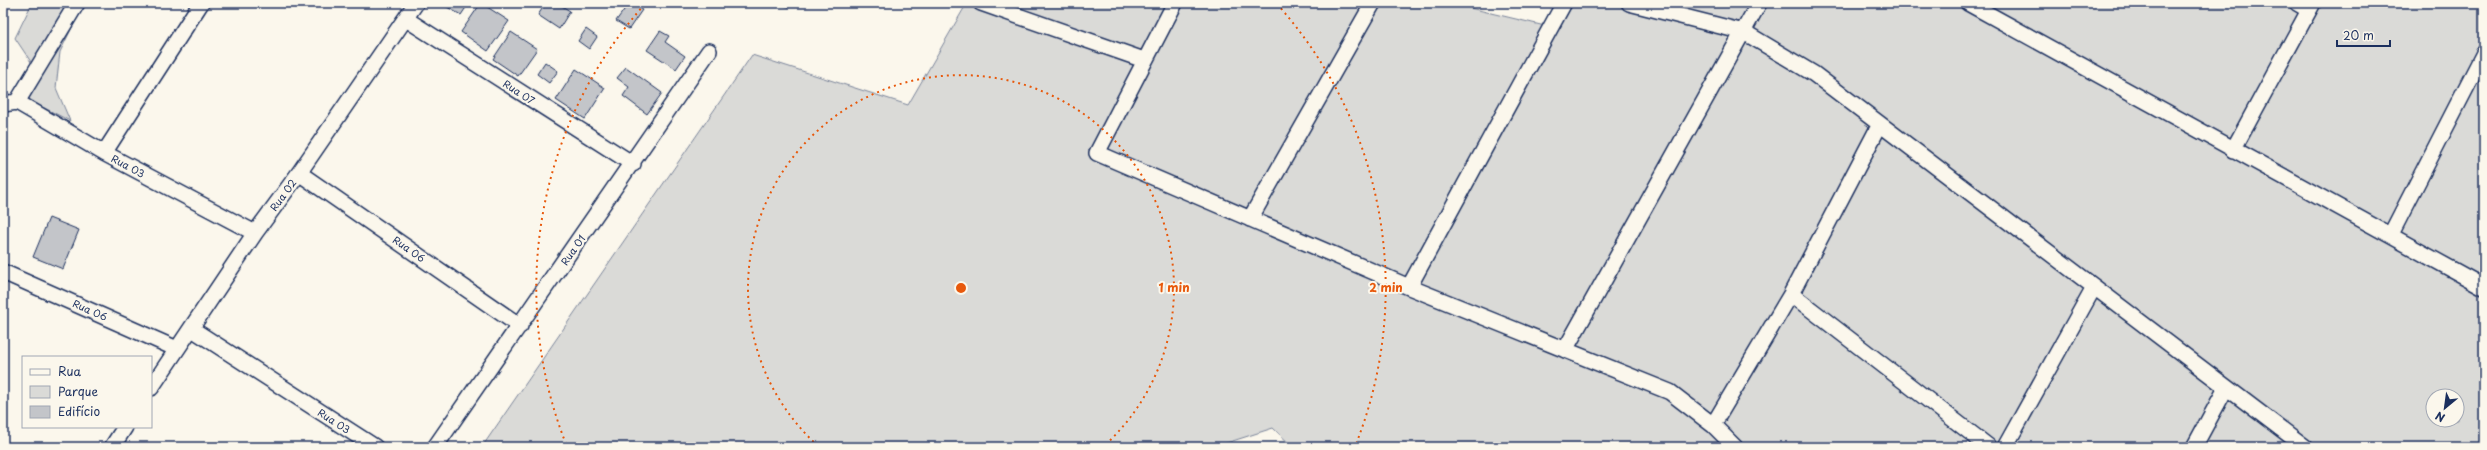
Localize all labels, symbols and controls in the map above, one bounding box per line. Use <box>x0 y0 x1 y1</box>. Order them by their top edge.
scale bar <box>2337 22 2390 48</box>
text: 20 m <box>2343 26 2374 44</box>
street label: Rua 07 <box>500 76 538 108</box>
street label: Rua 03 <box>109 150 148 181</box>
street label: Rua 02 <box>266 176 299 214</box>
street label: Rua 01 <box>557 231 589 268</box>
street label: Rua 06 <box>390 232 429 265</box>
text: 1 min <box>1158 278 1190 296</box>
text: 2 min <box>1369 278 1403 296</box>
centre of rings <box>954 281 968 295</box>
street label: Rua 06 <box>70 295 110 324</box>
legend <box>22 356 152 428</box>
text: Rua <box>58 362 82 380</box>
text: Parque <box>58 382 98 400</box>
north arrow <box>2425 388 2465 428</box>
text: Edifício <box>58 402 100 420</box>
street label: Rua 03 <box>315 404 353 437</box>
text: N <box>2432 407 2448 427</box>

